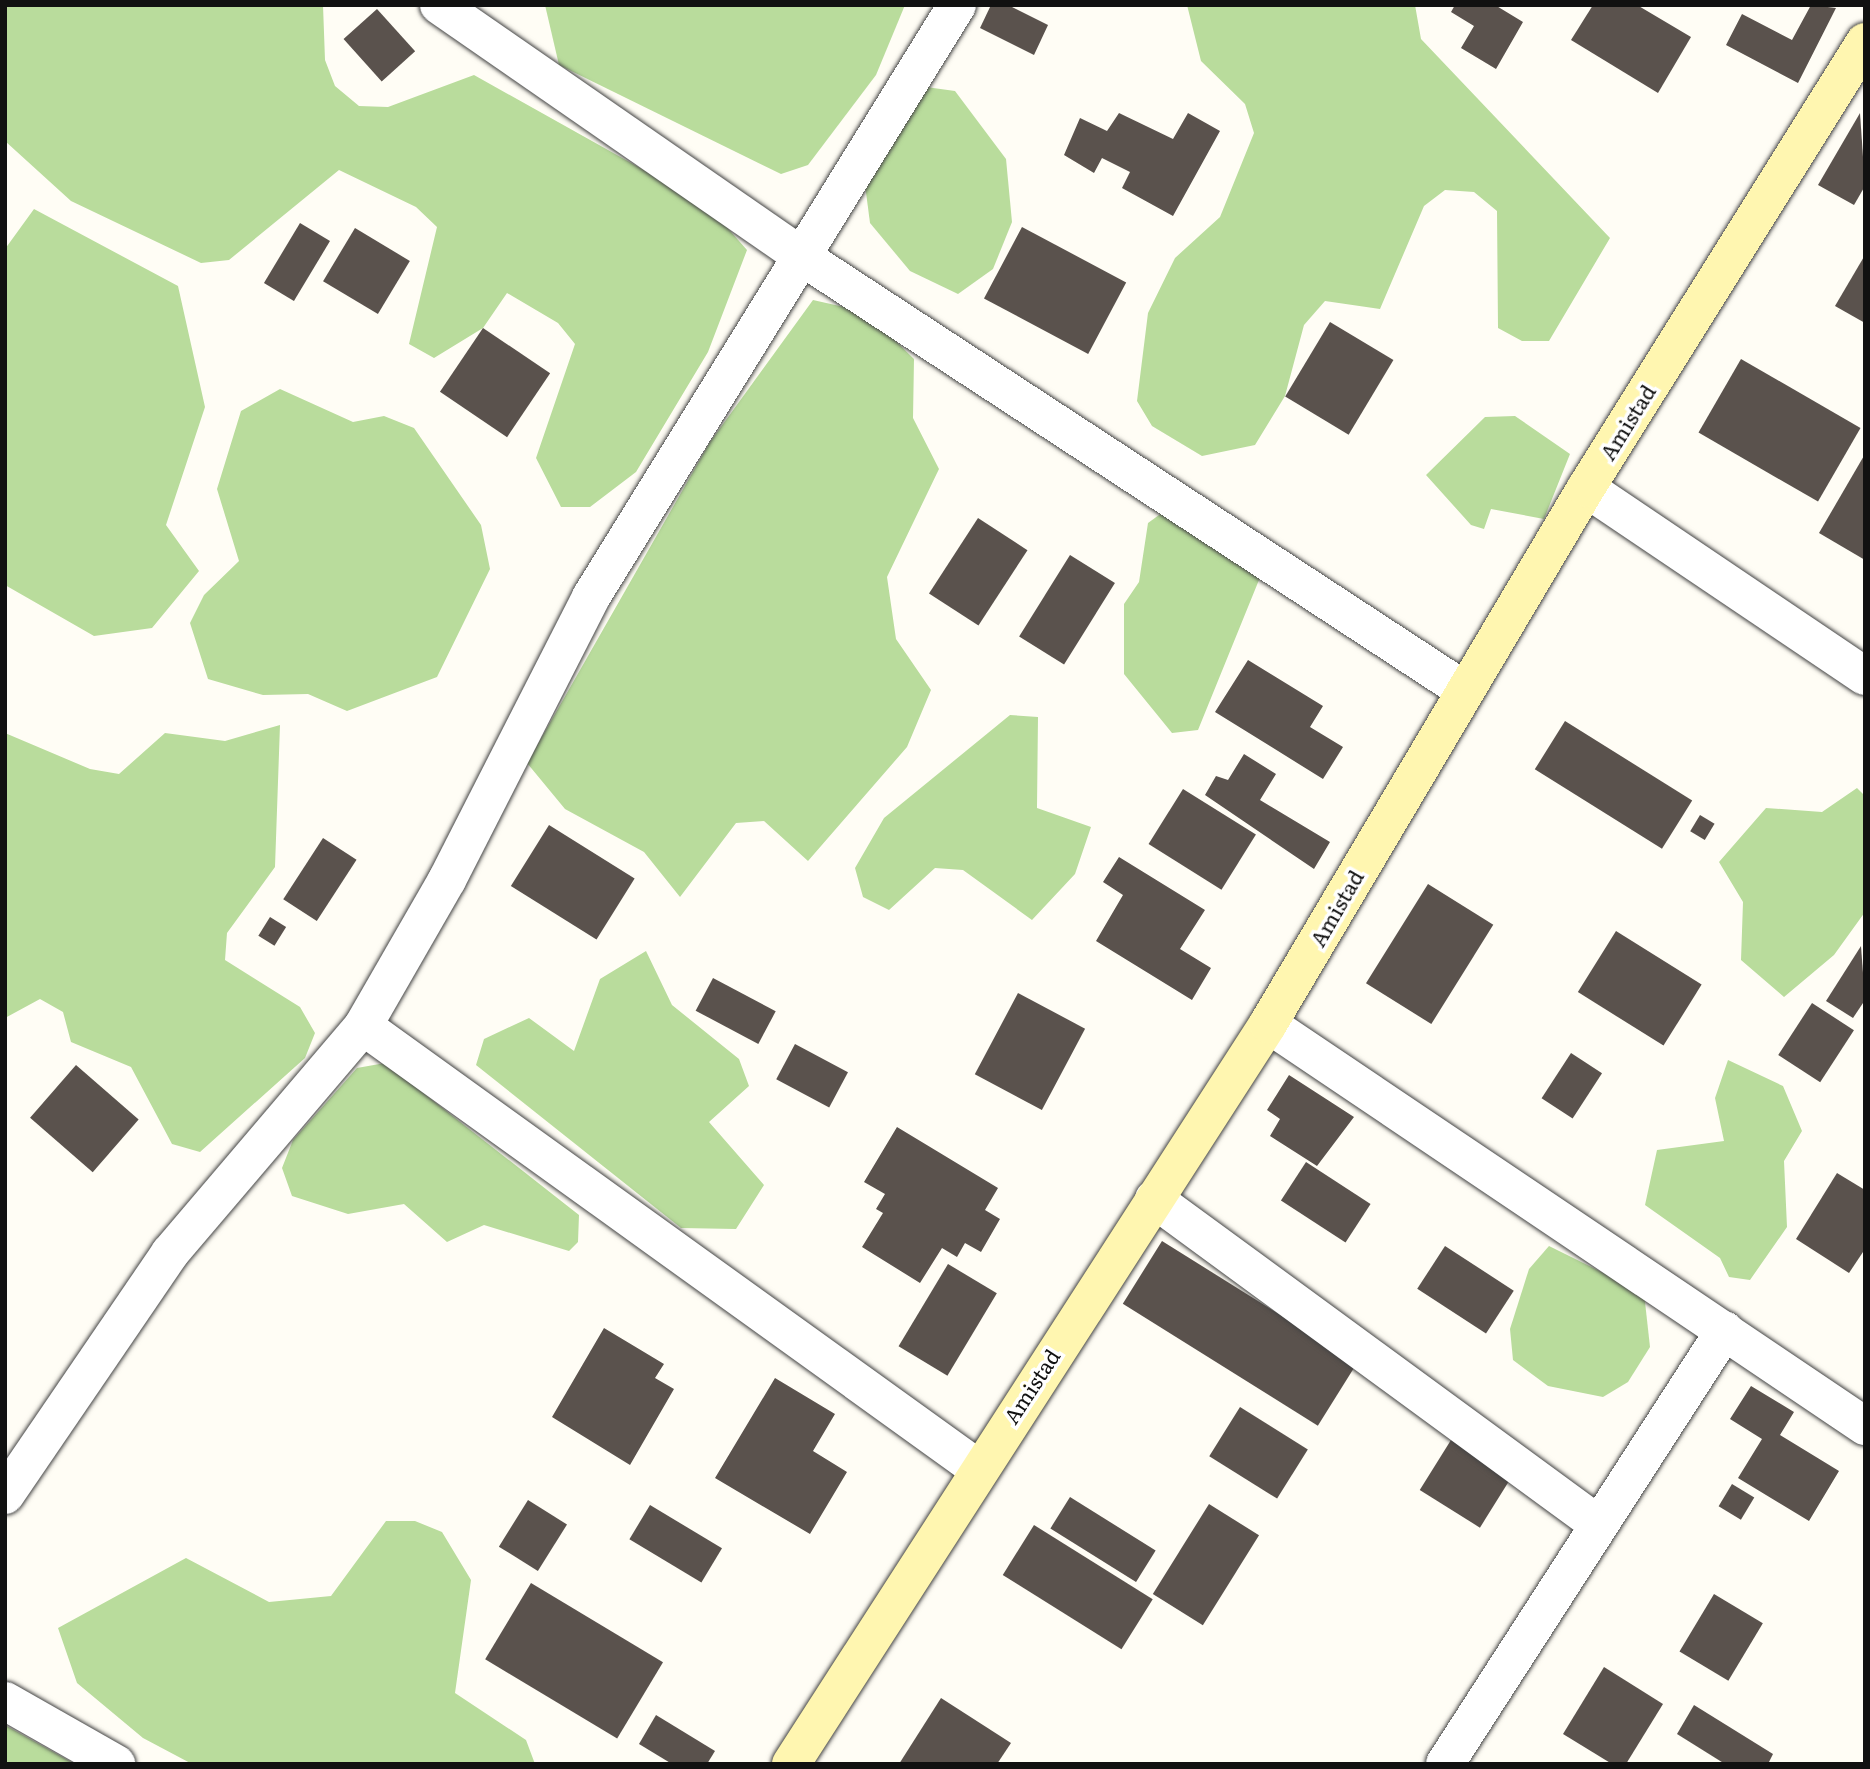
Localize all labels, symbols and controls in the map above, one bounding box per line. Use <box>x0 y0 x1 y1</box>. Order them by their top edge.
street label: Amistad <box>1594 380 1660 464</box>
street label: Amistad <box>1304 865 1368 951</box>
street label: Amistad <box>998 1344 1064 1428</box>

